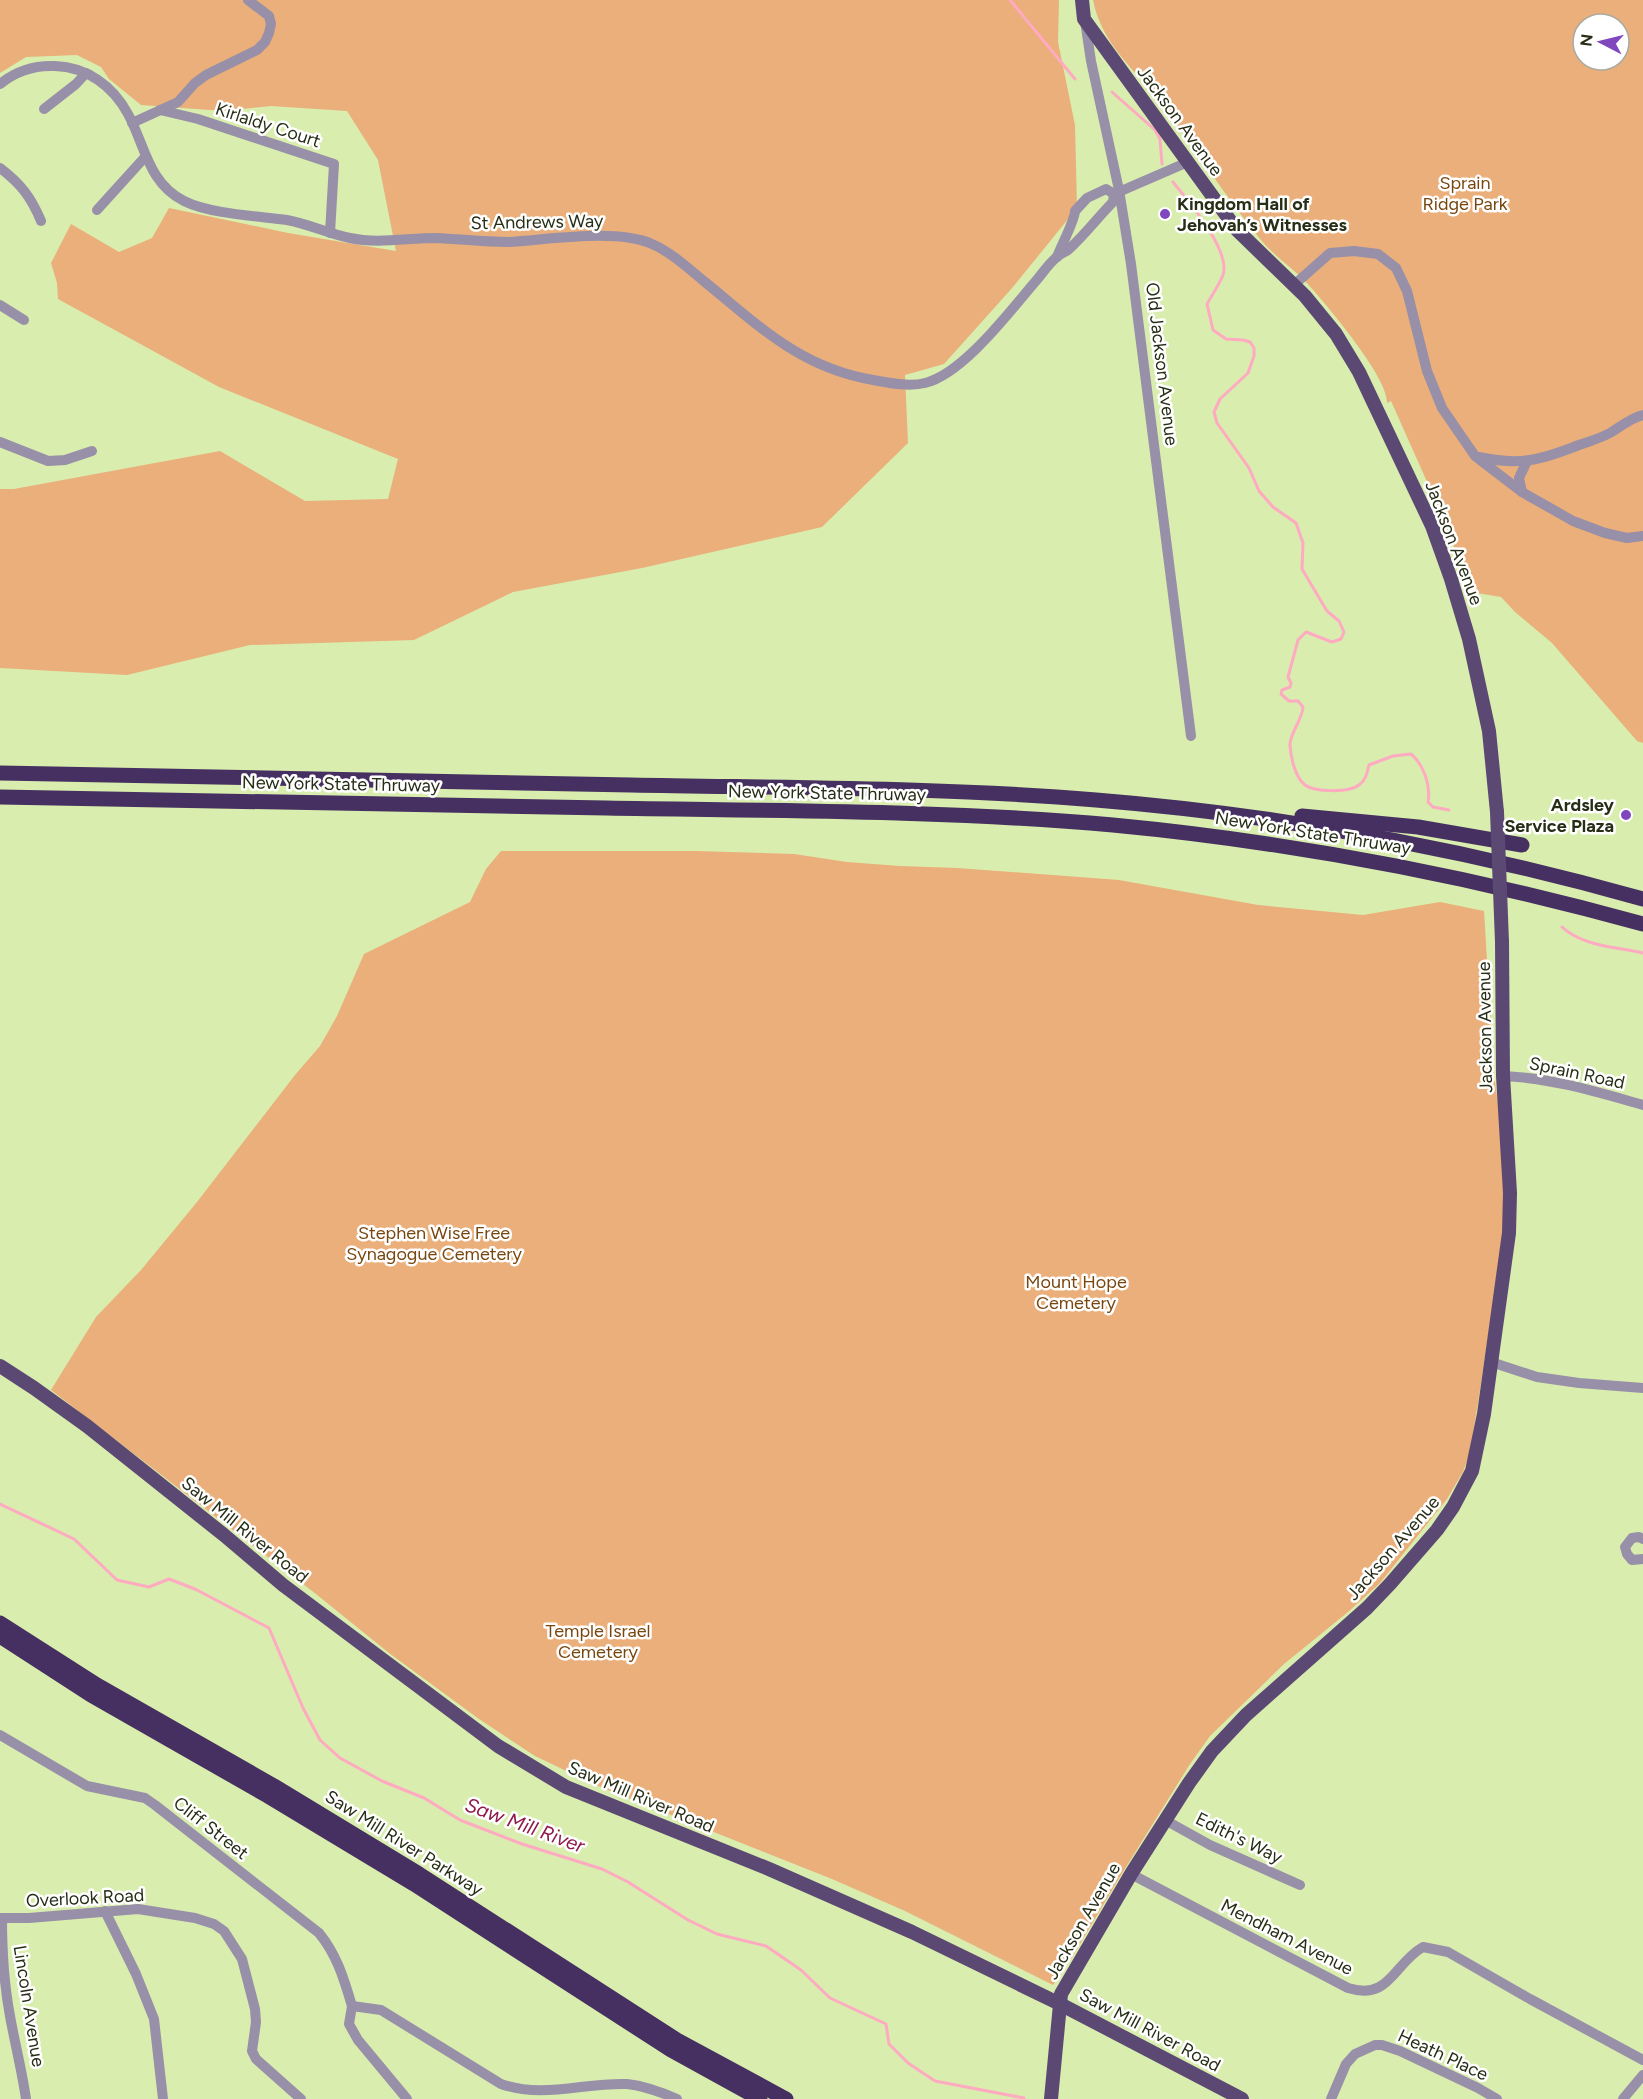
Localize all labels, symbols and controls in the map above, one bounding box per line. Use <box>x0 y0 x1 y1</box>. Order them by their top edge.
north arrow <box>1571 12 1631 72</box>
text: N <box>1576 33 1597 48</box>
street label: Jackson Avenue <box>1133 61 1228 181</box>
street label: Kirlaldy Court <box>213 98 323 152</box>
park label: Sprain Ridge Park <box>1422 172 1508 215</box>
place label: Kingdom Hall of Jehovah’s Witnesses <box>1177 193 1348 236</box>
marker: Kingdom Hall of Jehovah’s Witnesses <box>1158 207 1172 221</box>
street label: St Andrews Way <box>470 210 604 234</box>
street label: Old Jackson Avenue <box>1141 281 1183 447</box>
street label: Jackson Avenue <box>1420 478 1488 608</box>
street label: New York State Thruway <box>242 771 441 797</box>
street label: New York State Thruway <box>728 780 927 806</box>
place label: Ardsley Service Plaza <box>1504 794 1615 837</box>
street label: New York State Thruway <box>1213 807 1413 859</box>
marker: Ardsley Service Plaza <box>1619 808 1633 822</box>
street label: Jackson Avenue <box>1473 961 1497 1093</box>
street label: Sprain Road <box>1527 1052 1627 1094</box>
park label: Stephen Wise Free Synagogue Cemetery <box>346 1222 522 1265</box>
park label: Mount Hope Cemetery <box>1025 1271 1127 1314</box>
street label: Saw Mill River Road <box>177 1472 313 1588</box>
street label: Jackson Avenue <box>1342 1491 1444 1605</box>
park label: Temple Israel Cemetery <box>545 1620 651 1663</box>
street label: Saw Mill River Road <box>565 1756 717 1838</box>
street label: Saw Mill River Parkway <box>321 1785 487 1901</box>
street label: Cliff Street <box>169 1792 253 1864</box>
water label: Saw Mill River <box>462 1792 589 1858</box>
street label: Edith's Way <box>1192 1808 1286 1869</box>
street label: Jackson Avenue <box>1041 1859 1125 1983</box>
street label: Overlook Road <box>25 1884 145 1912</box>
street label: Mendham Avenue <box>1217 1894 1357 1980</box>
street label: Lincoln Avenue <box>9 1943 50 2069</box>
street label: Saw Mill River Road <box>1076 1983 1224 2077</box>
street label: Heath Place <box>1394 2025 1492 2086</box>

